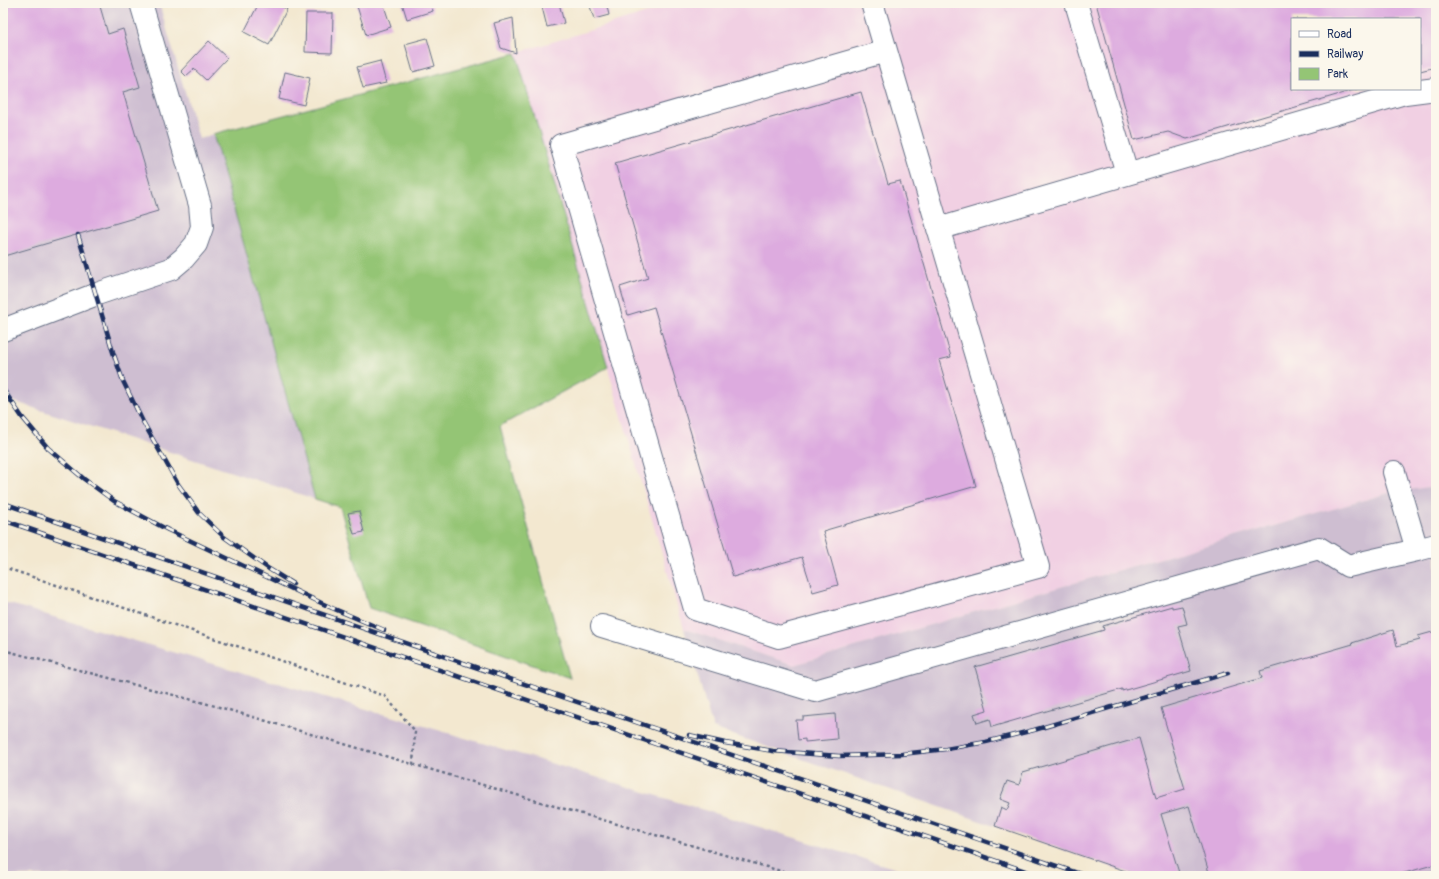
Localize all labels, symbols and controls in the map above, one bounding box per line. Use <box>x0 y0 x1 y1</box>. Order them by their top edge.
legend <box>1291 18 1421 90</box>
text: Road <box>1327 27 1352 42</box>
text: Railway <box>1327 47 1363 62</box>
text: Park <box>1327 67 1348 82</box>

